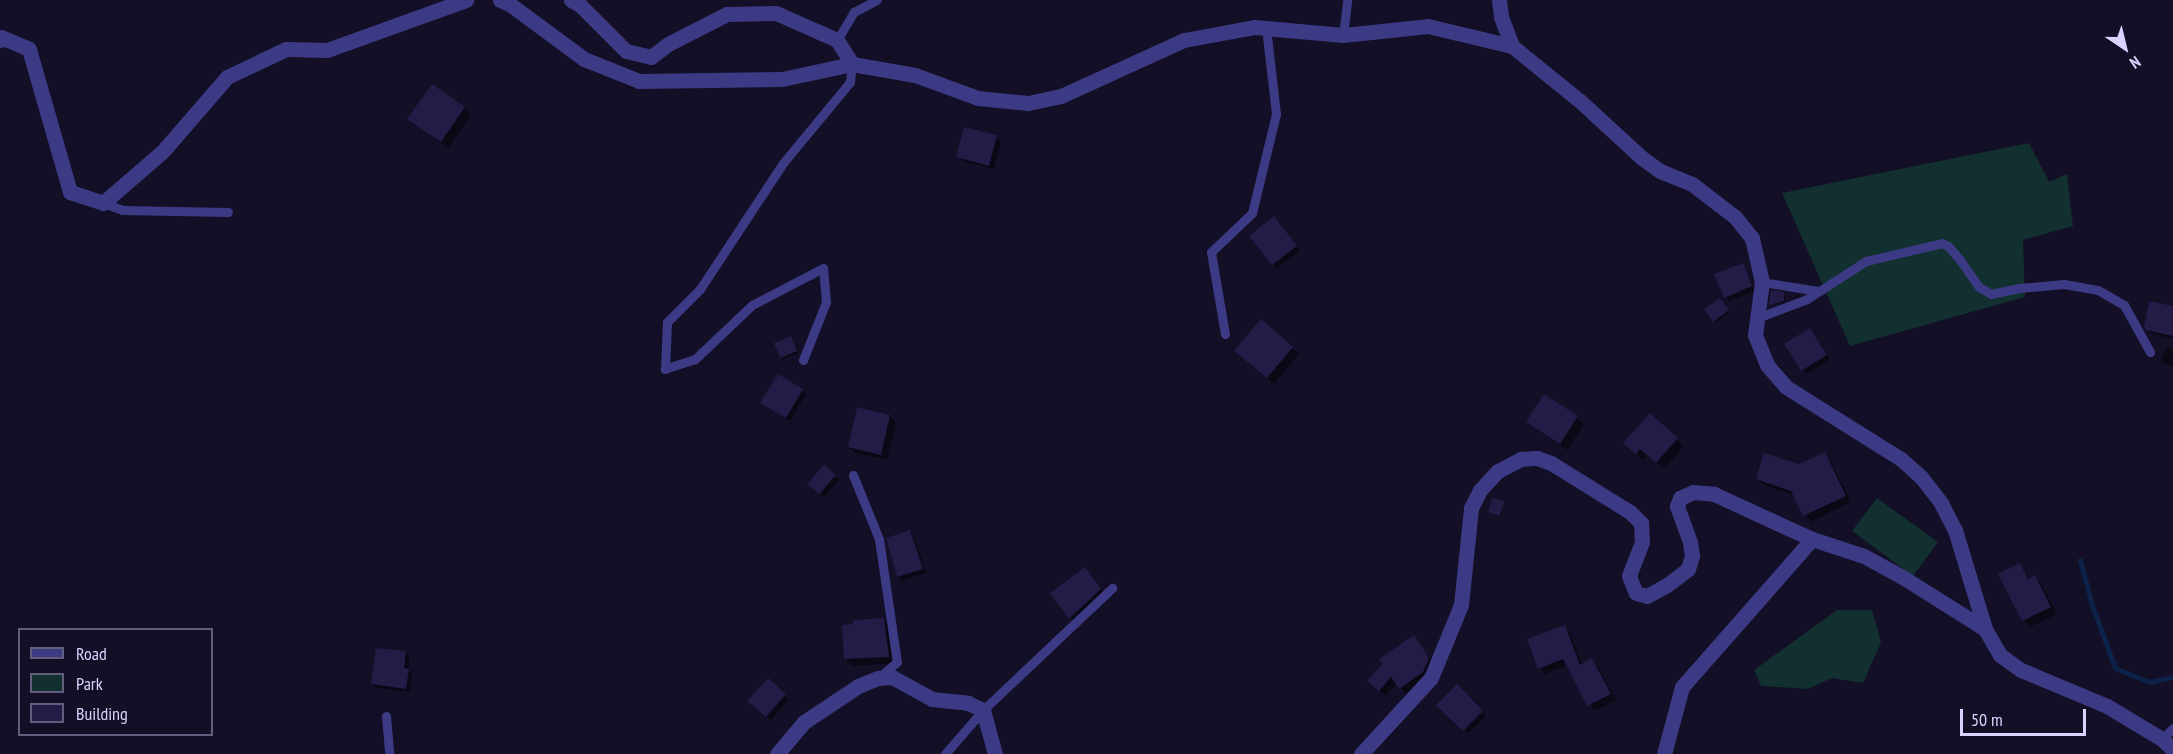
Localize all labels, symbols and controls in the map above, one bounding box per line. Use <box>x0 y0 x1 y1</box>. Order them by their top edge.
north arrow <box>2095 18 2155 78</box>
text: N <box>2126 52 2145 73</box>
legend <box>18 628 213 736</box>
text: Road <box>76 642 107 665</box>
text: Park <box>76 672 103 695</box>
scale bar <box>1963 697 2089 735</box>
text: Building <box>76 702 128 725</box>
text: 50 m <box>1971 708 2003 731</box>

